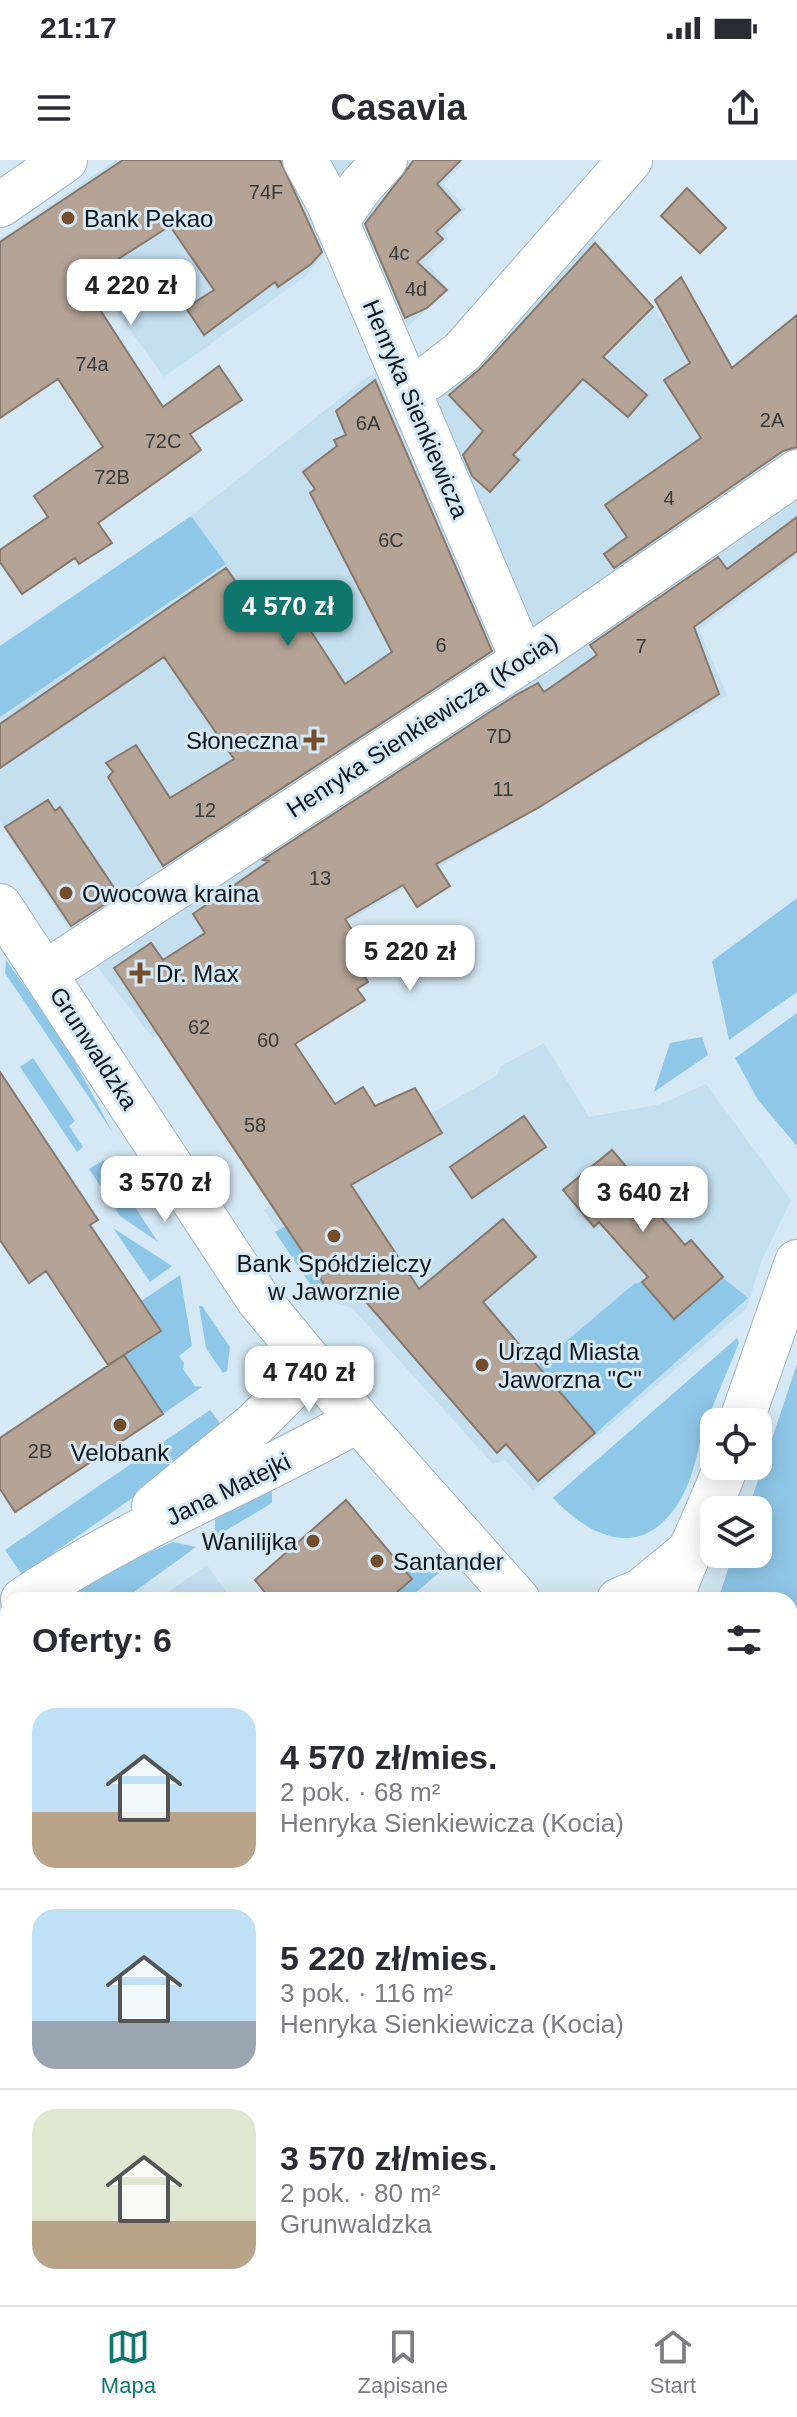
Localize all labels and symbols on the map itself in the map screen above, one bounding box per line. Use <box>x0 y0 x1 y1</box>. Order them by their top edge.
house number: 74F <box>249 181 283 203</box>
place label: Bank Pekao <box>84 205 213 232</box>
marker: Bank Pekao <box>59 209 77 227</box>
house number: 4c <box>388 242 410 264</box>
pin: 4 220 zł <box>48 259 214 327</box>
house number: 4d <box>405 278 427 300</box>
street label: Henryka Sienkiewicza <box>358 296 475 523</box>
house number: 74a <box>75 353 110 375</box>
house number: 2A <box>760 409 785 431</box>
house number: 6A <box>356 412 381 434</box>
house number: 72C <box>145 430 181 452</box>
house number: 72B <box>94 466 130 488</box>
house number: 4 <box>663 487 675 509</box>
house number: 6C <box>378 529 404 551</box>
pin: 4 570 zł <box>205 580 371 648</box>
street label: Henryka Sienkiewicza (Kocia) <box>282 627 562 823</box>
house number: 6 <box>435 634 447 656</box>
house number: 7 <box>635 635 647 657</box>
house number: 7D <box>486 725 512 747</box>
place label: Słoneczna <box>186 727 299 754</box>
marker: Słoneczna <box>305 731 323 749</box>
house number: 11 <box>493 778 513 800</box>
house number: 12 <box>194 799 216 821</box>
house number: 13 <box>309 867 331 889</box>
place label: Owocowa kraina <box>82 880 260 907</box>
marker: Owocowa kraina <box>57 884 75 902</box>
pin: 5 220 zł <box>327 925 493 993</box>
place label: Dr. Max <box>156 960 239 987</box>
marker: Dr. Max <box>131 964 149 982</box>
street label: Grunwaldzka <box>45 982 144 1115</box>
house number: 62 <box>188 1016 210 1038</box>
house number: 60 <box>257 1029 279 1051</box>
house number: 58 <box>244 1114 266 1136</box>
pin: 3 570 zł <box>82 1156 248 1224</box>
pin: 3 640 zł <box>560 1166 726 1234</box>
marker: Bank Spółdzielczy w Jaworznie <box>325 1227 343 1245</box>
place label: Bank Spółdzielczy w Jaworznie <box>237 1250 431 1305</box>
place label: Urząd Miasta Jaworzna "C" <box>498 1338 642 1393</box>
pin: 4 740 zł <box>226 1346 392 1414</box>
marker: Urząd Miasta Jaworzna "C" <box>473 1356 491 1374</box>
marker: Velobank <box>111 1416 129 1434</box>
place label: Velobank <box>71 1439 170 1466</box>
house number: 2B <box>28 1440 52 1462</box>
street label: Jana Matejki <box>162 1447 294 1531</box>
place label: Wanilijka <box>202 1528 298 1555</box>
marker: Wanilijka <box>304 1532 322 1550</box>
place label: Santander <box>393 1548 504 1575</box>
marker: Santander <box>368 1552 386 1570</box>

